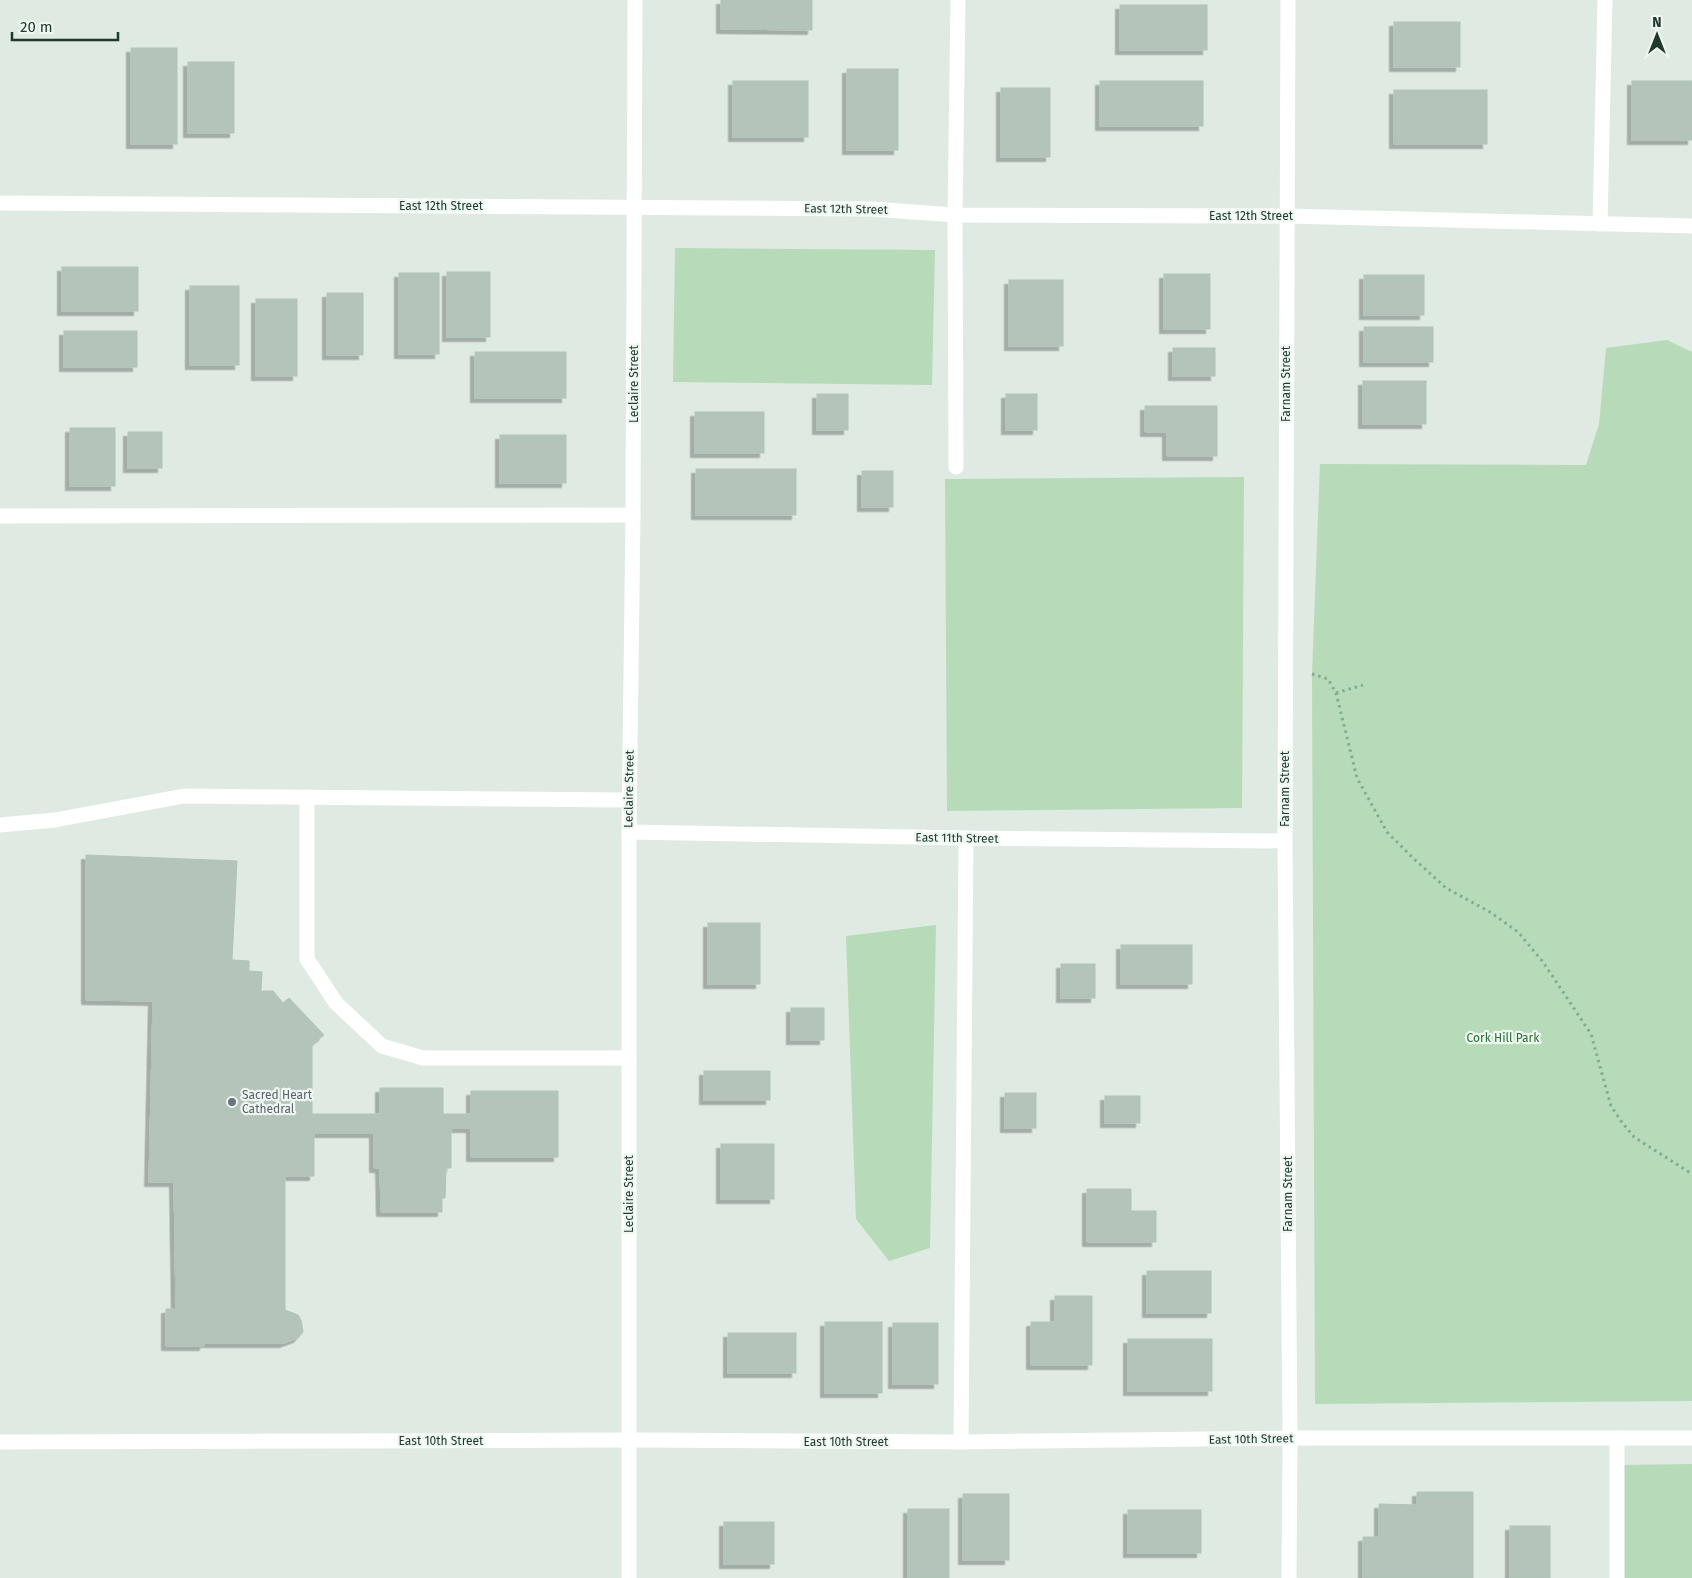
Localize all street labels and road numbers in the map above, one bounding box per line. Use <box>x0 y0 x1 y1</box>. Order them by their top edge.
street label: East 12th Street <box>399 199 484 213</box>
street label: East 12th Street <box>804 201 889 217</box>
street label: East 12th Street <box>1209 209 1294 223</box>
street label: Leclaire Street <box>627 344 641 423</box>
street label: Farnam Street <box>1279 345 1293 422</box>
street label: Leclaire Street <box>621 749 637 828</box>
street label: Farnam Street <box>1278 750 1292 827</box>
street label: East 11th Street <box>915 830 999 846</box>
street label: Leclaire Street <box>622 1154 636 1233</box>
street label: Farnam Street <box>1281 1155 1295 1232</box>
street label: East 10th Street <box>1208 1431 1294 1447</box>
street label: East 10th Street <box>399 1434 484 1448</box>
street label: East 10th Street <box>804 1435 889 1449</box>

